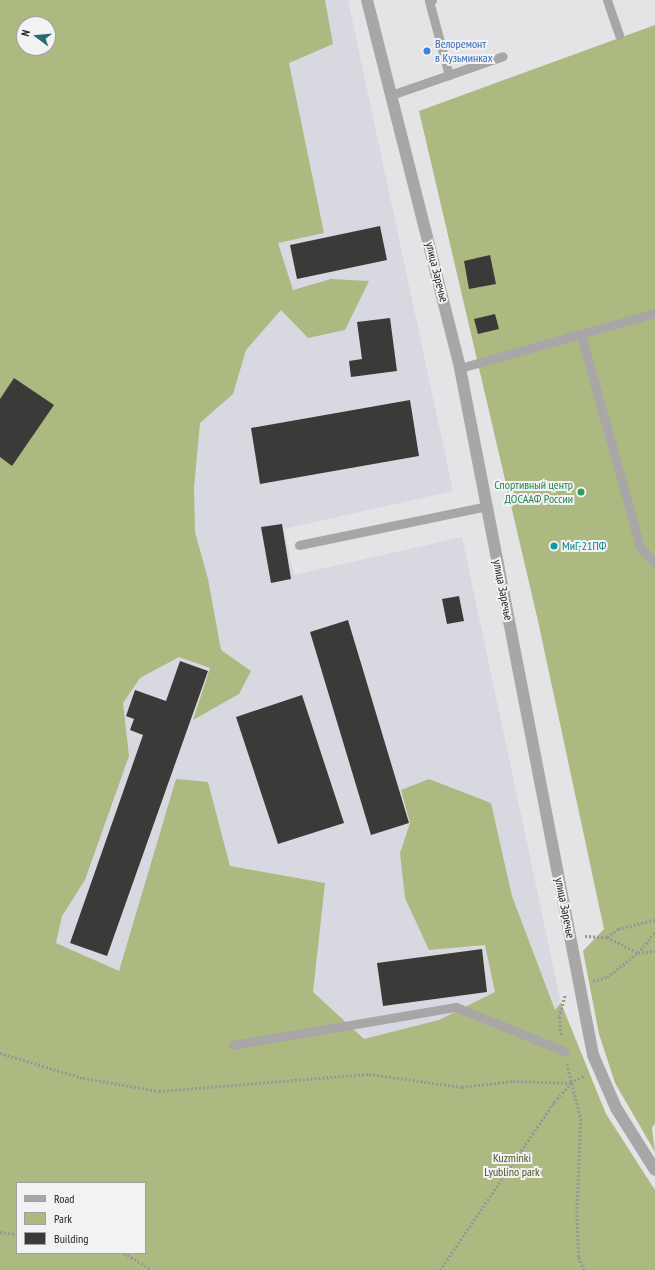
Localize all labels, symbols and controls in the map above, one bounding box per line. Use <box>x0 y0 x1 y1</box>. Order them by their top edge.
north arrow <box>16 16 56 56</box>
text: N <box>18 28 33 38</box>
place label: Велоремонт в Кузьминках <box>435 37 493 65</box>
marker: Велоремонт в Кузьминках <box>422 46 432 56</box>
street label: улица Заречье <box>423 240 451 304</box>
place label: Спортивный центр ДОСААФ России <box>494 478 573 506</box>
marker: Спортивный центр ДОСААФ России <box>576 487 586 497</box>
place label: МиГ-21ПФ <box>562 539 606 553</box>
marker: МиГ-21ПФ <box>549 541 559 551</box>
street label: улица Заречье <box>490 558 516 622</box>
street label: улица Заречье <box>552 876 578 940</box>
park label: Kuzminki Lyublino park <box>484 1151 540 1179</box>
legend <box>16 1182 146 1254</box>
text: Road <box>54 1191 74 1206</box>
text: Park <box>54 1211 72 1226</box>
text: Building <box>54 1231 89 1246</box>

